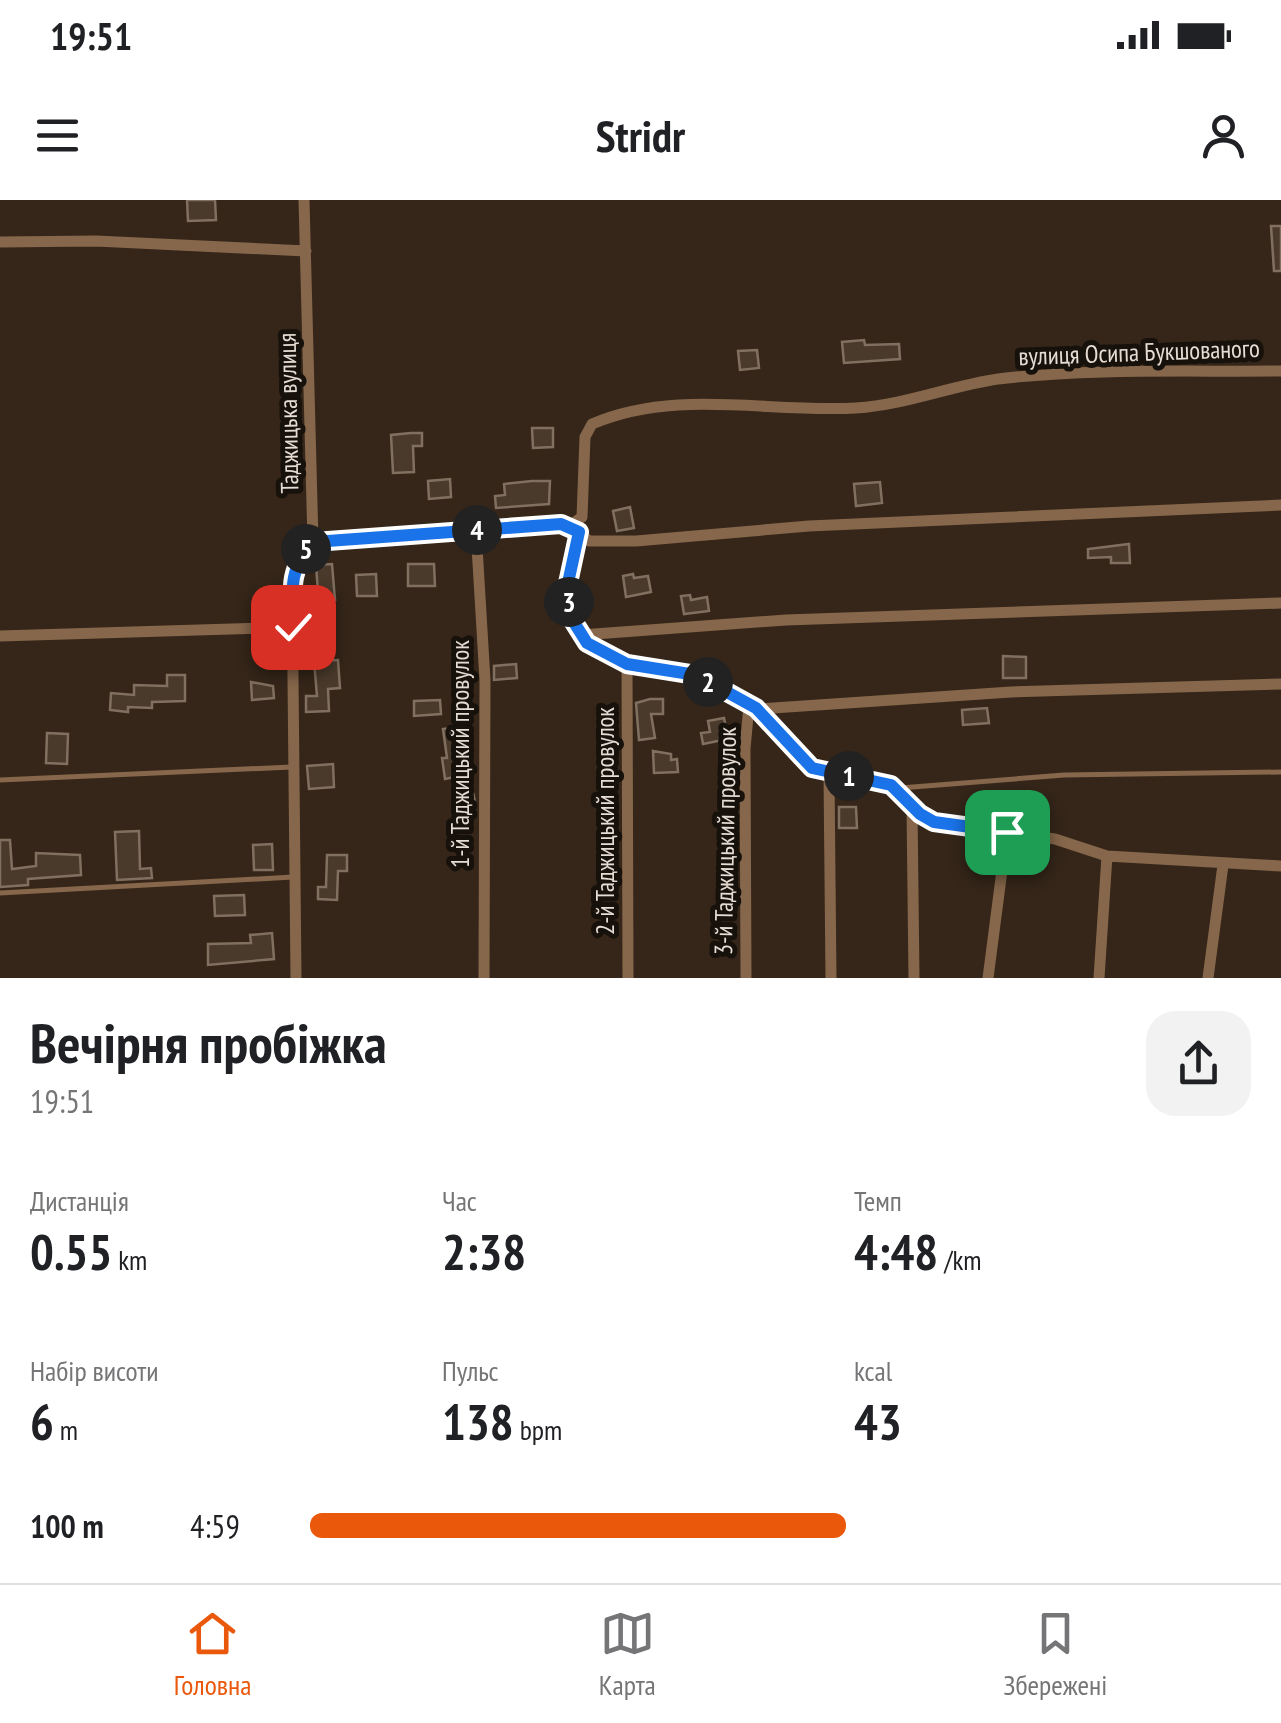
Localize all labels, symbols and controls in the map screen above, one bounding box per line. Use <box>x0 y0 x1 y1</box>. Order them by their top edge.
text: 19:51 <box>50 11 132 60</box>
text: Stridr <box>596 106 685 164</box>
icon: menu <box>30 108 85 163</box>
icon: person <box>1196 108 1251 163</box>
street label: Таджицька вулиця <box>271 332 305 494</box>
street label: вулиця Осипа Букшованого <box>1018 332 1260 372</box>
pin: 4 <box>452 505 502 555</box>
text: 4 <box>470 511 484 548</box>
pin: 5 <box>281 524 331 574</box>
text: 5 <box>299 530 313 567</box>
pin: 3 <box>544 577 594 627</box>
text: 3 <box>562 583 576 620</box>
pin <box>251 585 336 670</box>
icon: check <box>266 600 321 655</box>
street label: 1-й Таджицький провулок <box>444 640 476 868</box>
pin: 2 <box>683 657 733 707</box>
text: 2 <box>701 663 715 700</box>
street label: 2-й Таджицький провулок <box>589 707 621 935</box>
street label: 3-й Таджицький провулок <box>707 726 743 955</box>
pin: 1 <box>824 751 874 801</box>
text: 1 <box>842 757 856 794</box>
pin <box>965 790 1050 875</box>
icon: arrive <box>980 805 1035 860</box>
text: Вечірня пробіжка <box>30 1007 387 1078</box>
button: share <box>1146 1011 1251 1116</box>
text: 19:51 <box>30 1080 94 1122</box>
text: Дистанція <box>30 1182 129 1219</box>
text: Час <box>442 1182 477 1219</box>
text: Темп <box>854 1182 902 1219</box>
text: 0.55 <box>30 1219 112 1284</box>
text: 2:38 <box>442 1219 526 1284</box>
text: 4:48 <box>854 1219 938 1284</box>
text: km <box>112 1241 147 1278</box>
text: /km <box>938 1241 982 1278</box>
text: Набір висоти <box>30 1352 159 1389</box>
text: Пульс <box>442 1352 499 1389</box>
text: kcal <box>854 1352 892 1389</box>
text: 6 <box>30 1389 54 1454</box>
text: 138 <box>442 1389 514 1454</box>
text: 43 <box>854 1389 902 1454</box>
text: m <box>54 1411 78 1448</box>
text: bpm <box>514 1411 562 1448</box>
text: 100 m <box>30 1505 104 1547</box>
text: 4:59 <box>190 1505 240 1547</box>
tab: Головна <box>174 1606 251 1703</box>
tab: Карта <box>599 1606 656 1703</box>
tab: Збережені <box>1003 1606 1107 1703</box>

